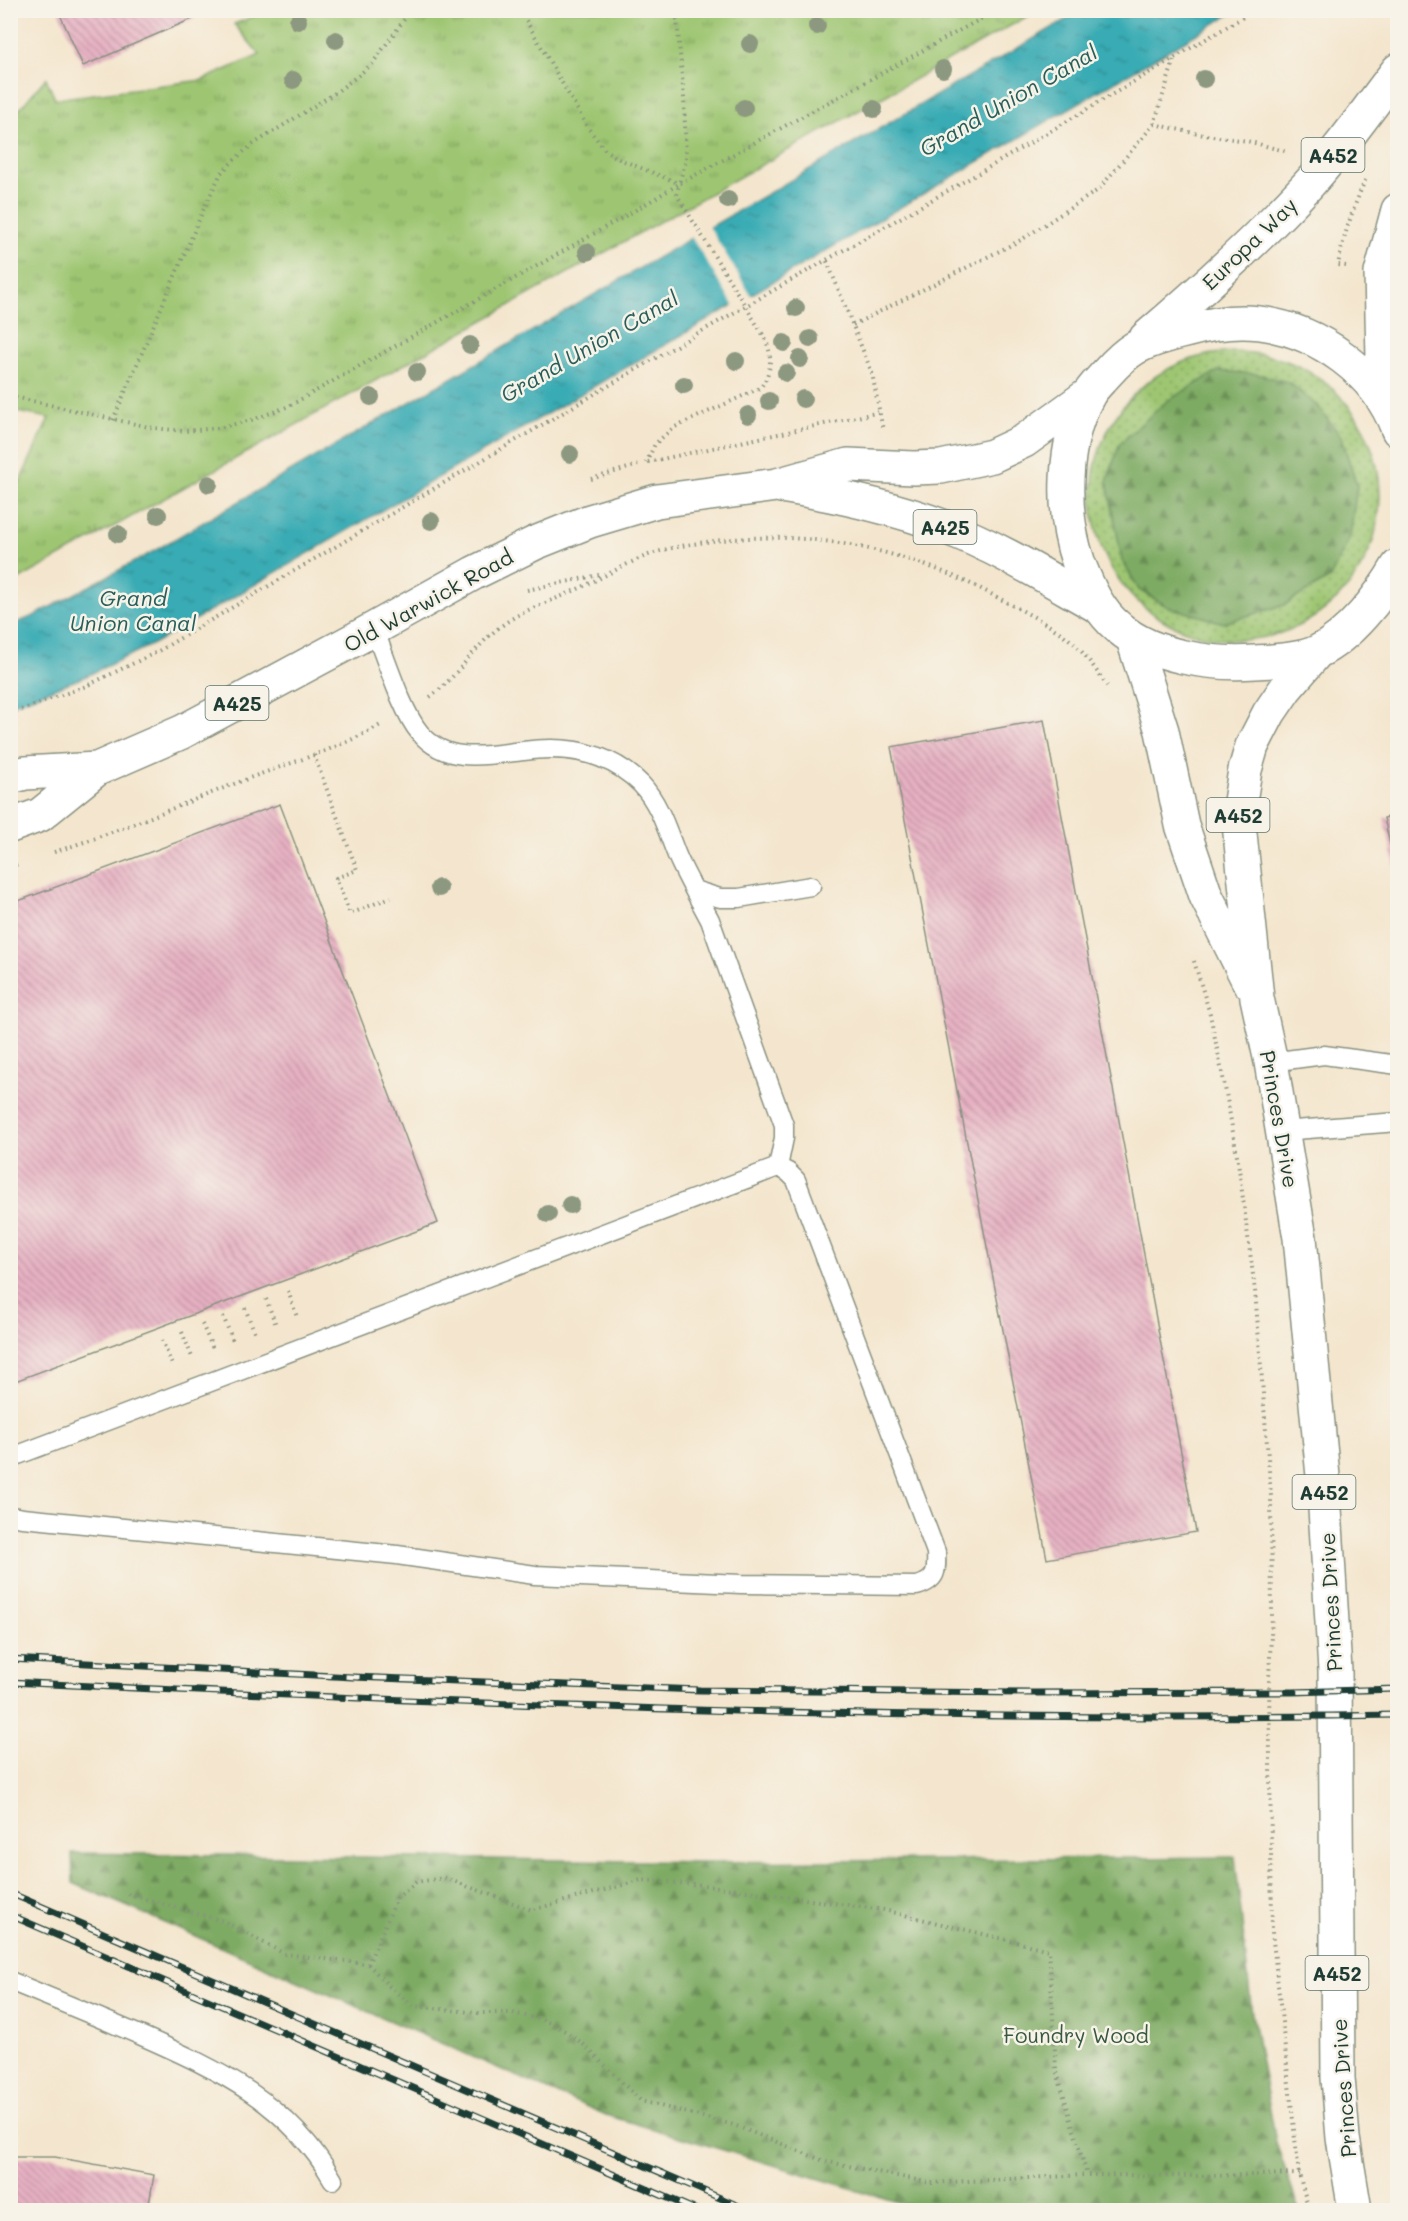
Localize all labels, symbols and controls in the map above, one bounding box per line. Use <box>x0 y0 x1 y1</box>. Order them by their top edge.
water label: Grand Union Canal <box>914 37 1103 163</box>
road number: A452 <box>1302 138 1364 172</box>
street label: Europa Way <box>1196 191 1302 295</box>
water label: Grand Union Canal <box>495 283 684 409</box>
road number: A425 <box>914 510 976 544</box>
street label: Old Warwick Road <box>339 542 517 658</box>
water label: Grand Union Canal <box>70 583 197 637</box>
road number: A425 <box>206 686 268 720</box>
road number: A452 <box>1206 798 1270 832</box>
street label: Princes Drive <box>1255 1048 1305 1190</box>
road number: A452 <box>1292 1475 1356 1509</box>
street label: Princes Drive <box>1313 1532 1347 1672</box>
road number: A452 <box>1306 1956 1368 1990</box>
street label: Princes Drive <box>1325 2018 1361 2158</box>
park label: Foundry Wood <box>1003 2021 1149 2048</box>

